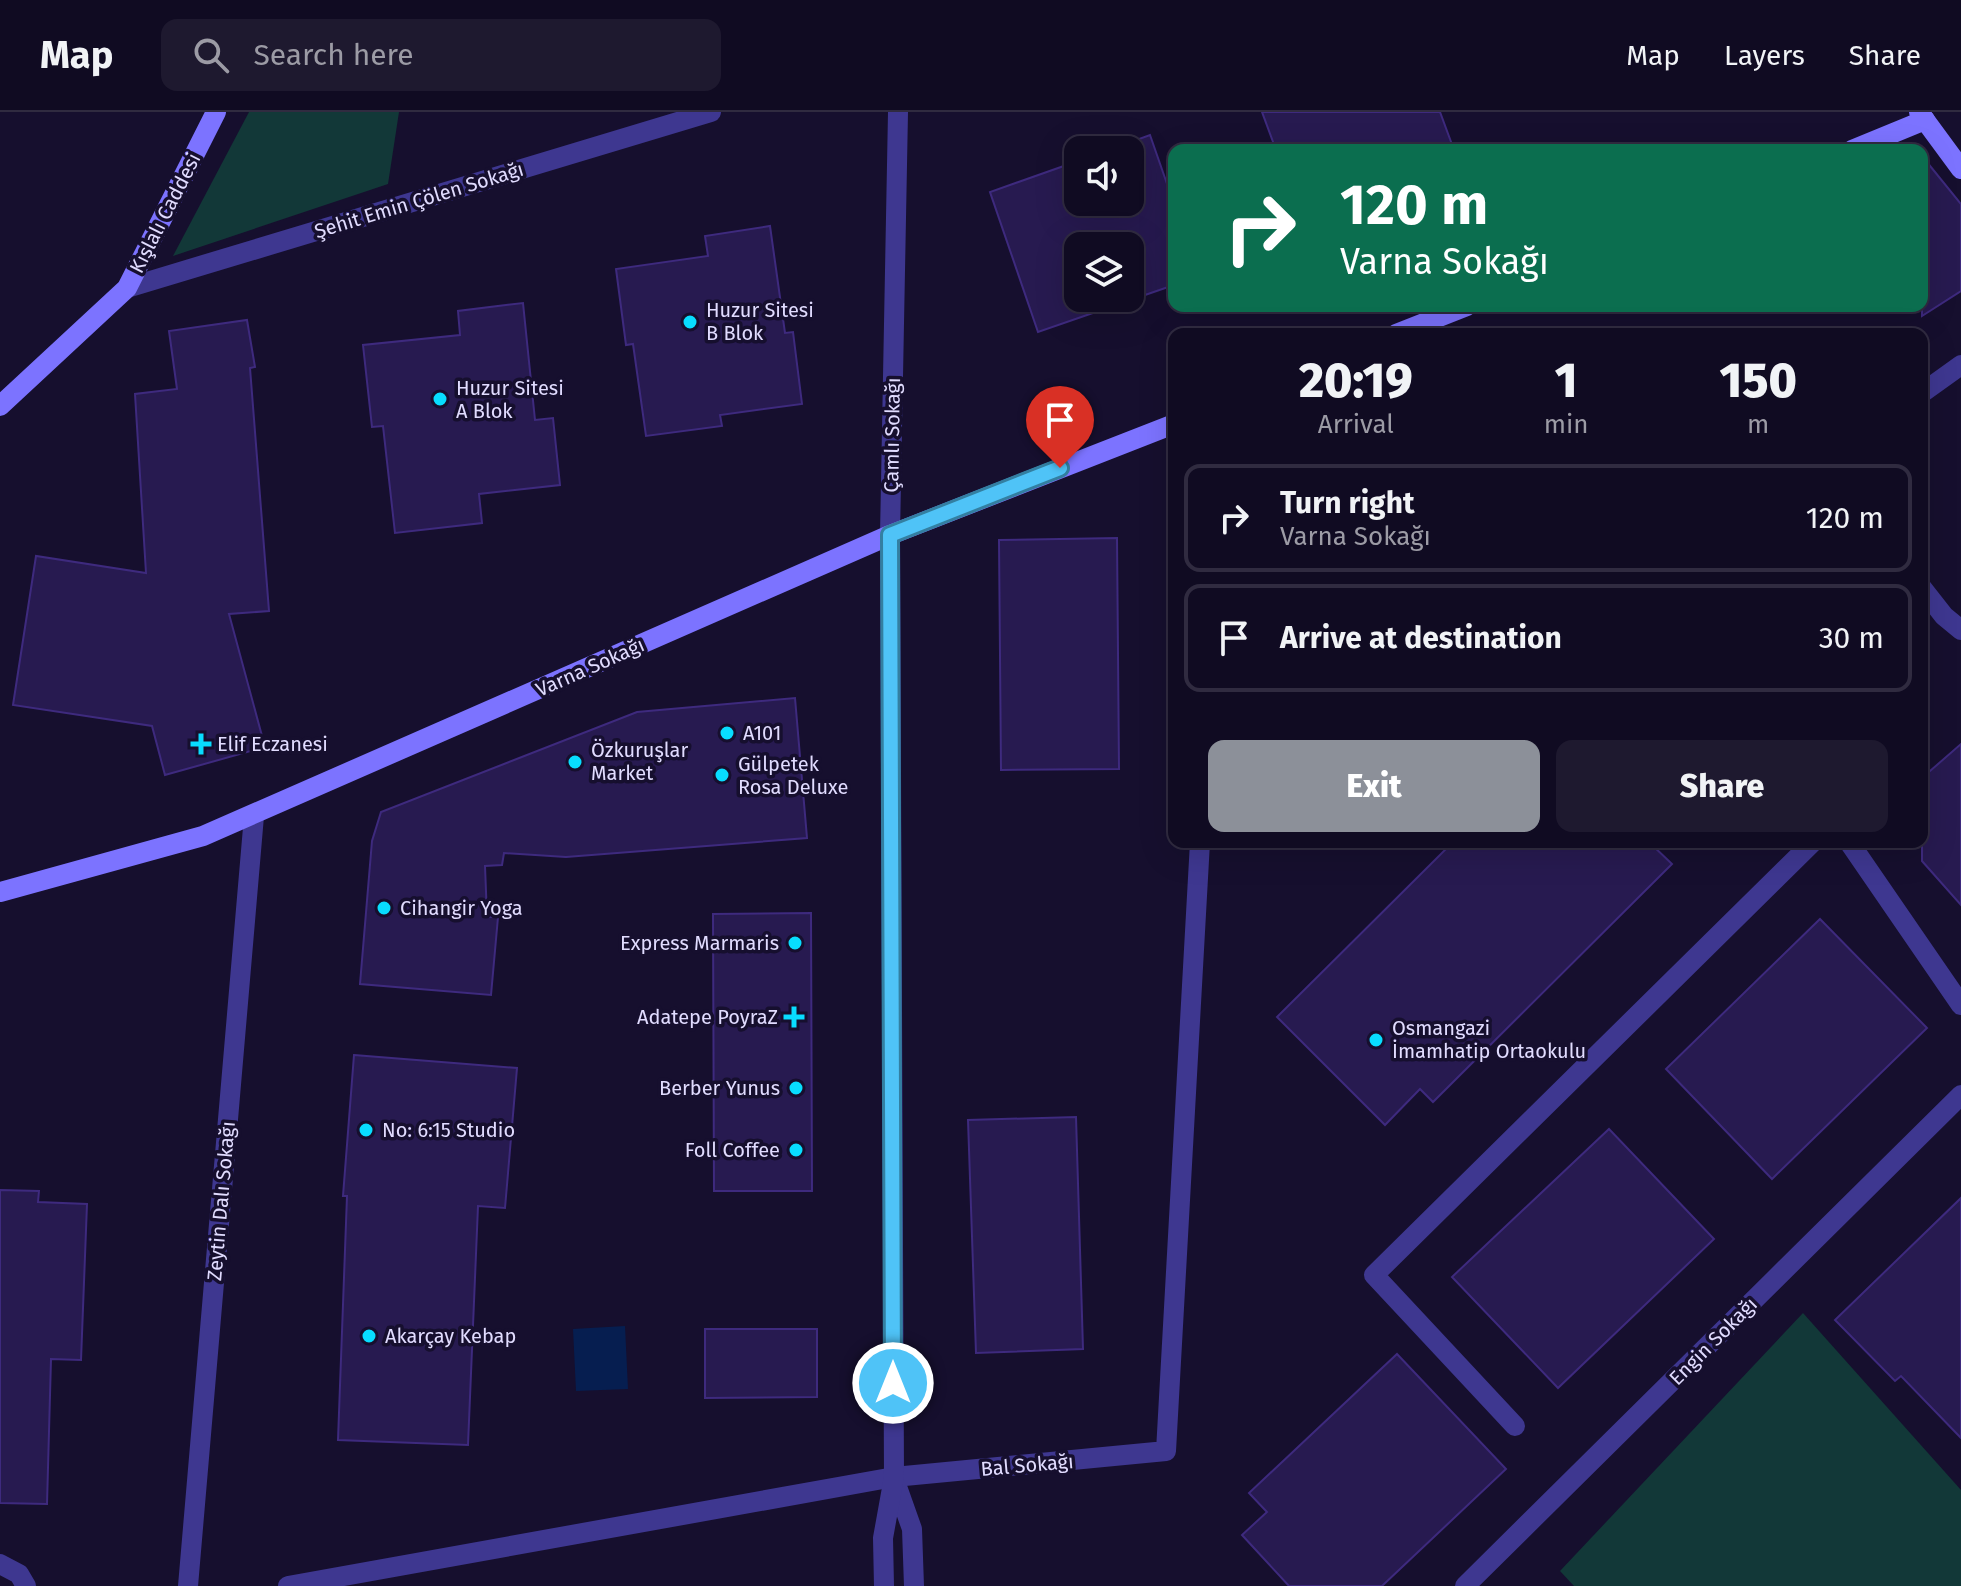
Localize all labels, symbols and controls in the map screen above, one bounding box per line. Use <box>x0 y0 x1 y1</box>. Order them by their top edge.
search box <box>161 19 721 91</box>
text: Map <box>40 32 113 78</box>
icon: search <box>189 33 233 77</box>
text: Search here <box>253 37 414 73</box>
text: Map <box>1626 39 1680 72</box>
text: Layers <box>1724 39 1805 72</box>
text: Share <box>1849 39 1921 72</box>
map controls <box>1064 136 1144 312</box>
button: sound <box>1064 136 1144 216</box>
street label: Kışlalı Caddesi <box>124 149 206 278</box>
street label: Şehit Emin Çölen Sokağı <box>312 157 527 244</box>
text: 120 m <box>1340 172 1488 239</box>
icon: right <box>1208 176 1312 280</box>
button: layers <box>1064 232 1144 312</box>
text: Varna Sokağı <box>1340 240 1549 284</box>
place label: Huzur Sitesi B Blok <box>706 298 814 345</box>
marker: Huzur Sitesi B Blok <box>681 313 699 331</box>
text: 20:19 <box>1299 352 1413 410</box>
text: 1 <box>1555 352 1577 410</box>
text: 150 <box>1720 352 1797 410</box>
place label: Huzur Sitesi A Blok <box>456 376 564 423</box>
street label: Çamlı Sokağı <box>879 377 906 493</box>
pin <box>1026 386 1094 468</box>
marker: Huzur Sitesi A Blok <box>431 390 449 408</box>
icon: arrive <box>1038 398 1082 442</box>
text: Arrival <box>1318 409 1394 440</box>
text: min <box>1544 409 1589 440</box>
text: m <box>1747 409 1769 440</box>
text: Turn right <box>1280 485 1415 521</box>
icon: right <box>1212 496 1256 540</box>
text: 120 m <box>1806 500 1884 536</box>
text: Varna Sokağı <box>1280 521 1431 552</box>
icon: arrive <box>1212 616 1256 660</box>
text: Arrive at destination <box>1280 620 1562 656</box>
text: 30 m <box>1819 620 1884 656</box>
street label: Varna Sokağı <box>532 632 648 702</box>
place label: A101 <box>743 721 781 745</box>
marker: A101 <box>718 724 736 742</box>
place label: Elif Eczanesi <box>217 732 328 756</box>
marker: Elif Eczanesi <box>192 735 210 753</box>
place label: Özkuruşlar Market <box>591 738 688 785</box>
button: Exit <box>1208 740 1540 832</box>
button: Share <box>1556 740 1888 832</box>
place label: Gülpetek Rosa Deluxe <box>738 752 849 799</box>
marker: Özkuruşlar Market <box>566 753 584 771</box>
marker: Gülpetek Rosa Deluxe <box>713 766 731 784</box>
place label: Cihangir Yoga <box>400 896 523 920</box>
marker: Cihangir Yoga <box>375 899 393 917</box>
place label: Express Marmaris <box>620 931 779 955</box>
marker: Express Marmaris <box>786 934 804 952</box>
place label: Adatepe PoyraZ <box>637 1005 778 1029</box>
marker: Adatepe PoyraZ <box>785 1008 803 1026</box>
place label: Osmangazi İmamhatip Ortaokulu <box>1392 1016 1586 1063</box>
marker: Osmangazi İmamhatip Ortaokulu <box>1367 1031 1385 1049</box>
place label: Berber Yunus <box>659 1076 780 1100</box>
marker: Berber Yunus <box>787 1079 805 1097</box>
place label: No: 6:15 Studio <box>382 1118 515 1142</box>
street label: Zeytin Dalı Sokağı <box>202 1120 240 1282</box>
marker: No: 6:15 Studio <box>357 1121 375 1139</box>
place label: Foll Coffee <box>685 1138 780 1162</box>
marker: Foll Coffee <box>787 1141 805 1159</box>
street label: Engin Sokağı <box>1664 1292 1762 1390</box>
place label: Akarçay Kebap <box>385 1324 516 1349</box>
marker: Akarçay Kebap <box>360 1327 378 1345</box>
position arrow <box>851 1341 935 1425</box>
street label: Bal Sokağı <box>980 1449 1074 1481</box>

